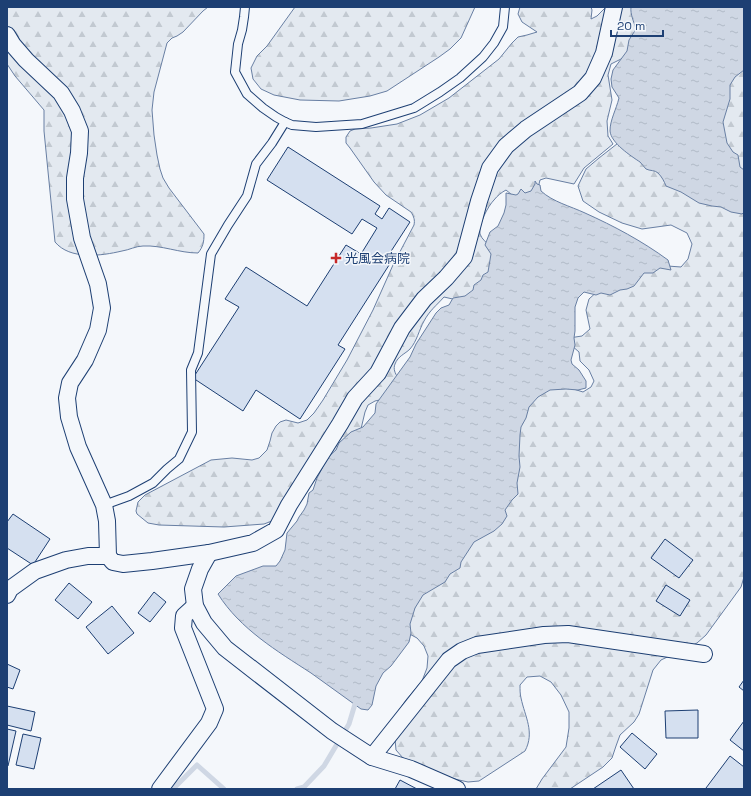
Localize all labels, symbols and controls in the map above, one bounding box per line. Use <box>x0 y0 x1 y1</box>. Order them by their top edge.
scale bar <box>611 12 663 38</box>
text: 20 m <box>617 18 645 34</box>
place label: 光風会病院 <box>345 250 410 267</box>
marker: 光風会病院 <box>330 252 342 264</box>

